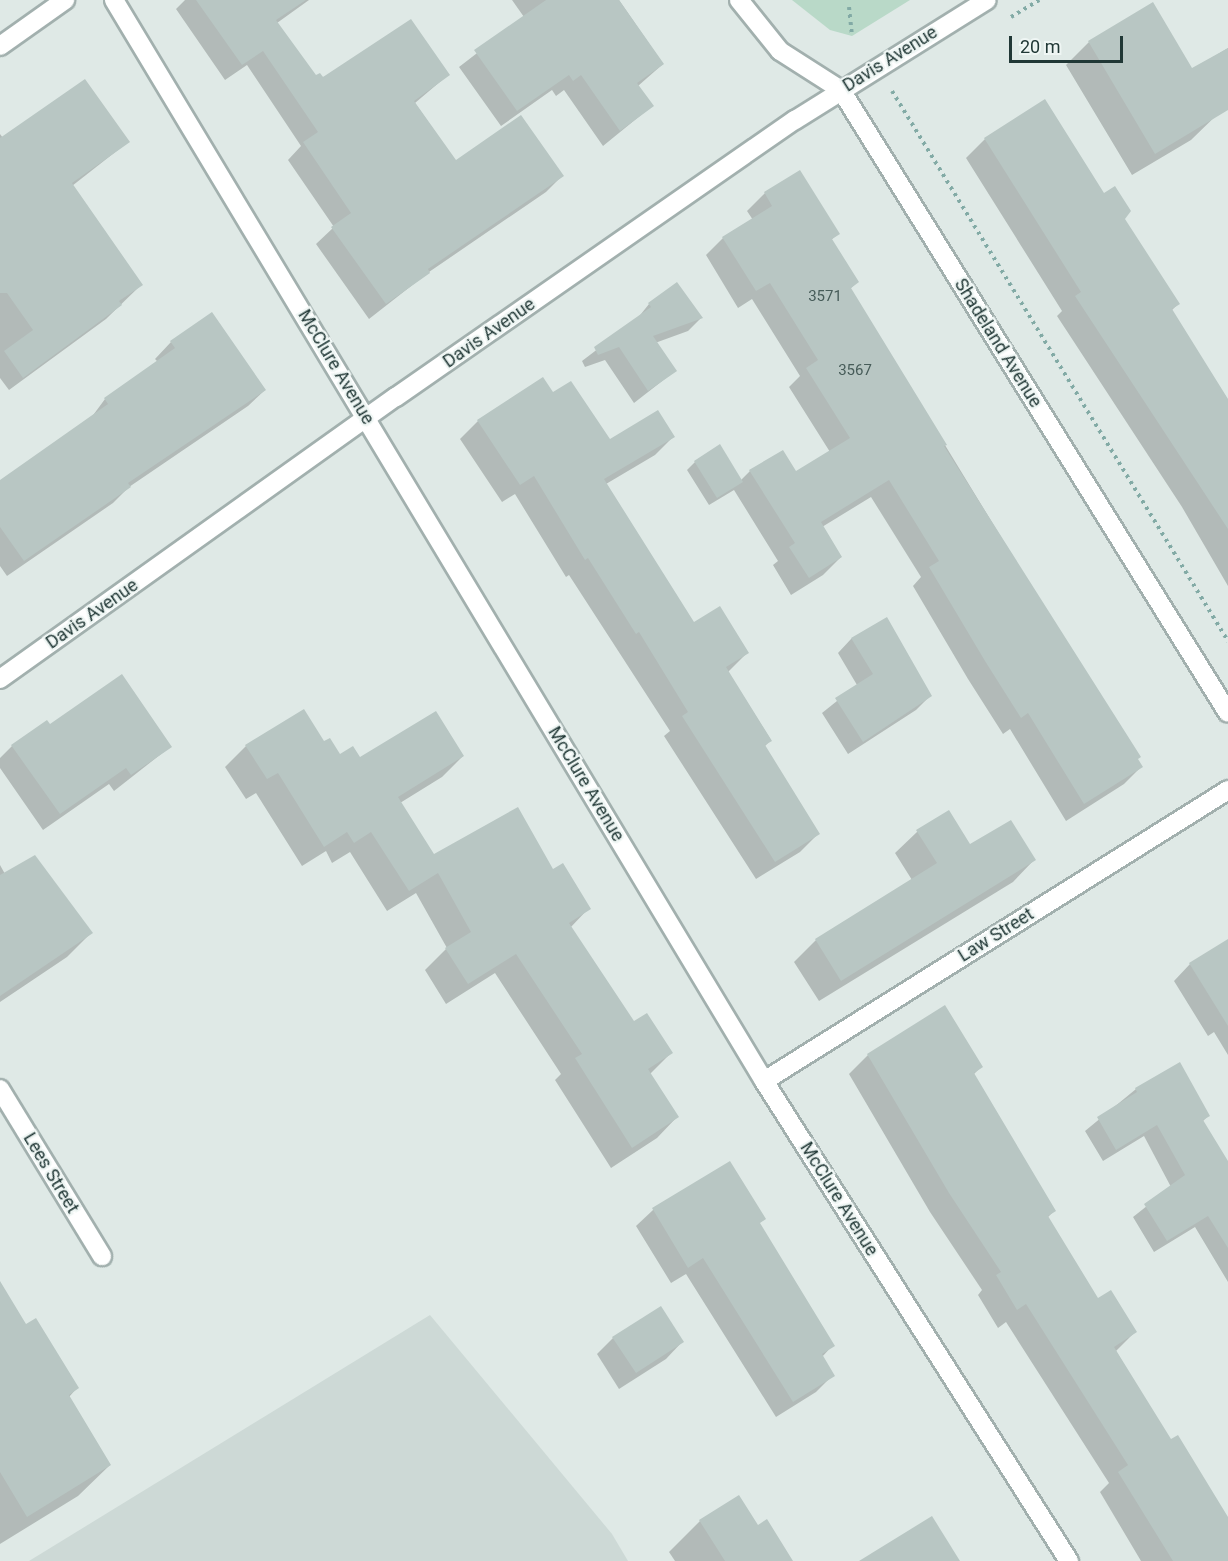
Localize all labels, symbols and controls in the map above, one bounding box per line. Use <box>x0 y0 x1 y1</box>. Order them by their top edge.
street label: Davis Avenue <box>839 21 941 97</box>
scale bar <box>1012 24 1126 62</box>
text: 20 m <box>1020 36 1060 57</box>
street label: Shadeland Avenue <box>950 275 1046 411</box>
house number: 3571 <box>808 288 842 306</box>
street label: Davis Avenue <box>439 293 539 373</box>
street label: McClure Avenue <box>293 306 379 428</box>
house number: 3567 <box>838 362 872 380</box>
street label: Davis Avenue <box>42 574 142 654</box>
street label: McClure Avenue <box>543 723 629 845</box>
street label: Law Street <box>954 903 1038 967</box>
street label: Lees Street <box>19 1129 83 1217</box>
street label: McClure Avenue <box>795 1138 883 1260</box>

